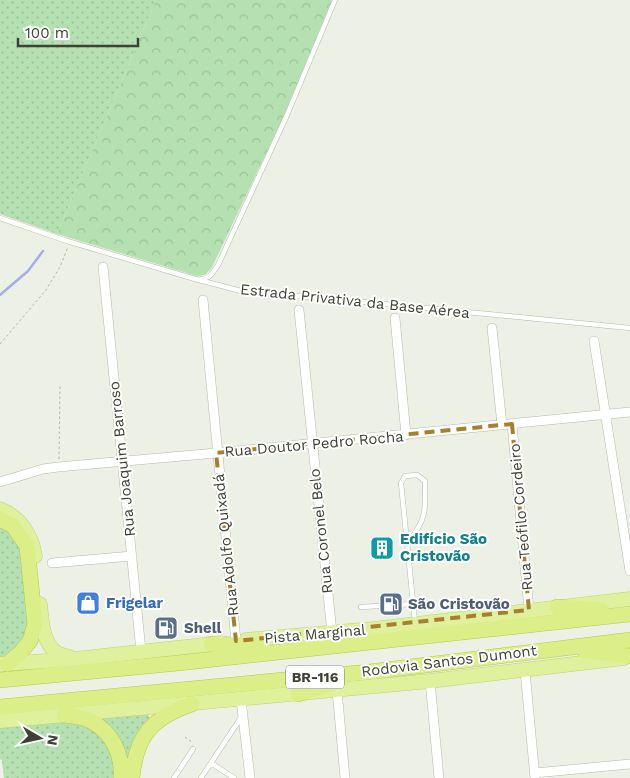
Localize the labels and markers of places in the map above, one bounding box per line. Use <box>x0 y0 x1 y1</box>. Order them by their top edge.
place label: Edifício São Cristovão <box>400 530 487 565</box>
building icon: Edifício São Cristovão <box>369 535 395 561</box>
shop icon: Frigelar <box>75 590 101 616</box>
fuel station icon: São Cristovão <box>378 591 404 617</box>
place label: Frigelar <box>106 594 164 612</box>
place label: São Cristovão <box>408 595 510 613</box>
fuel station icon: Shell <box>153 615 179 641</box>
place label: Shell <box>184 619 222 637</box>

